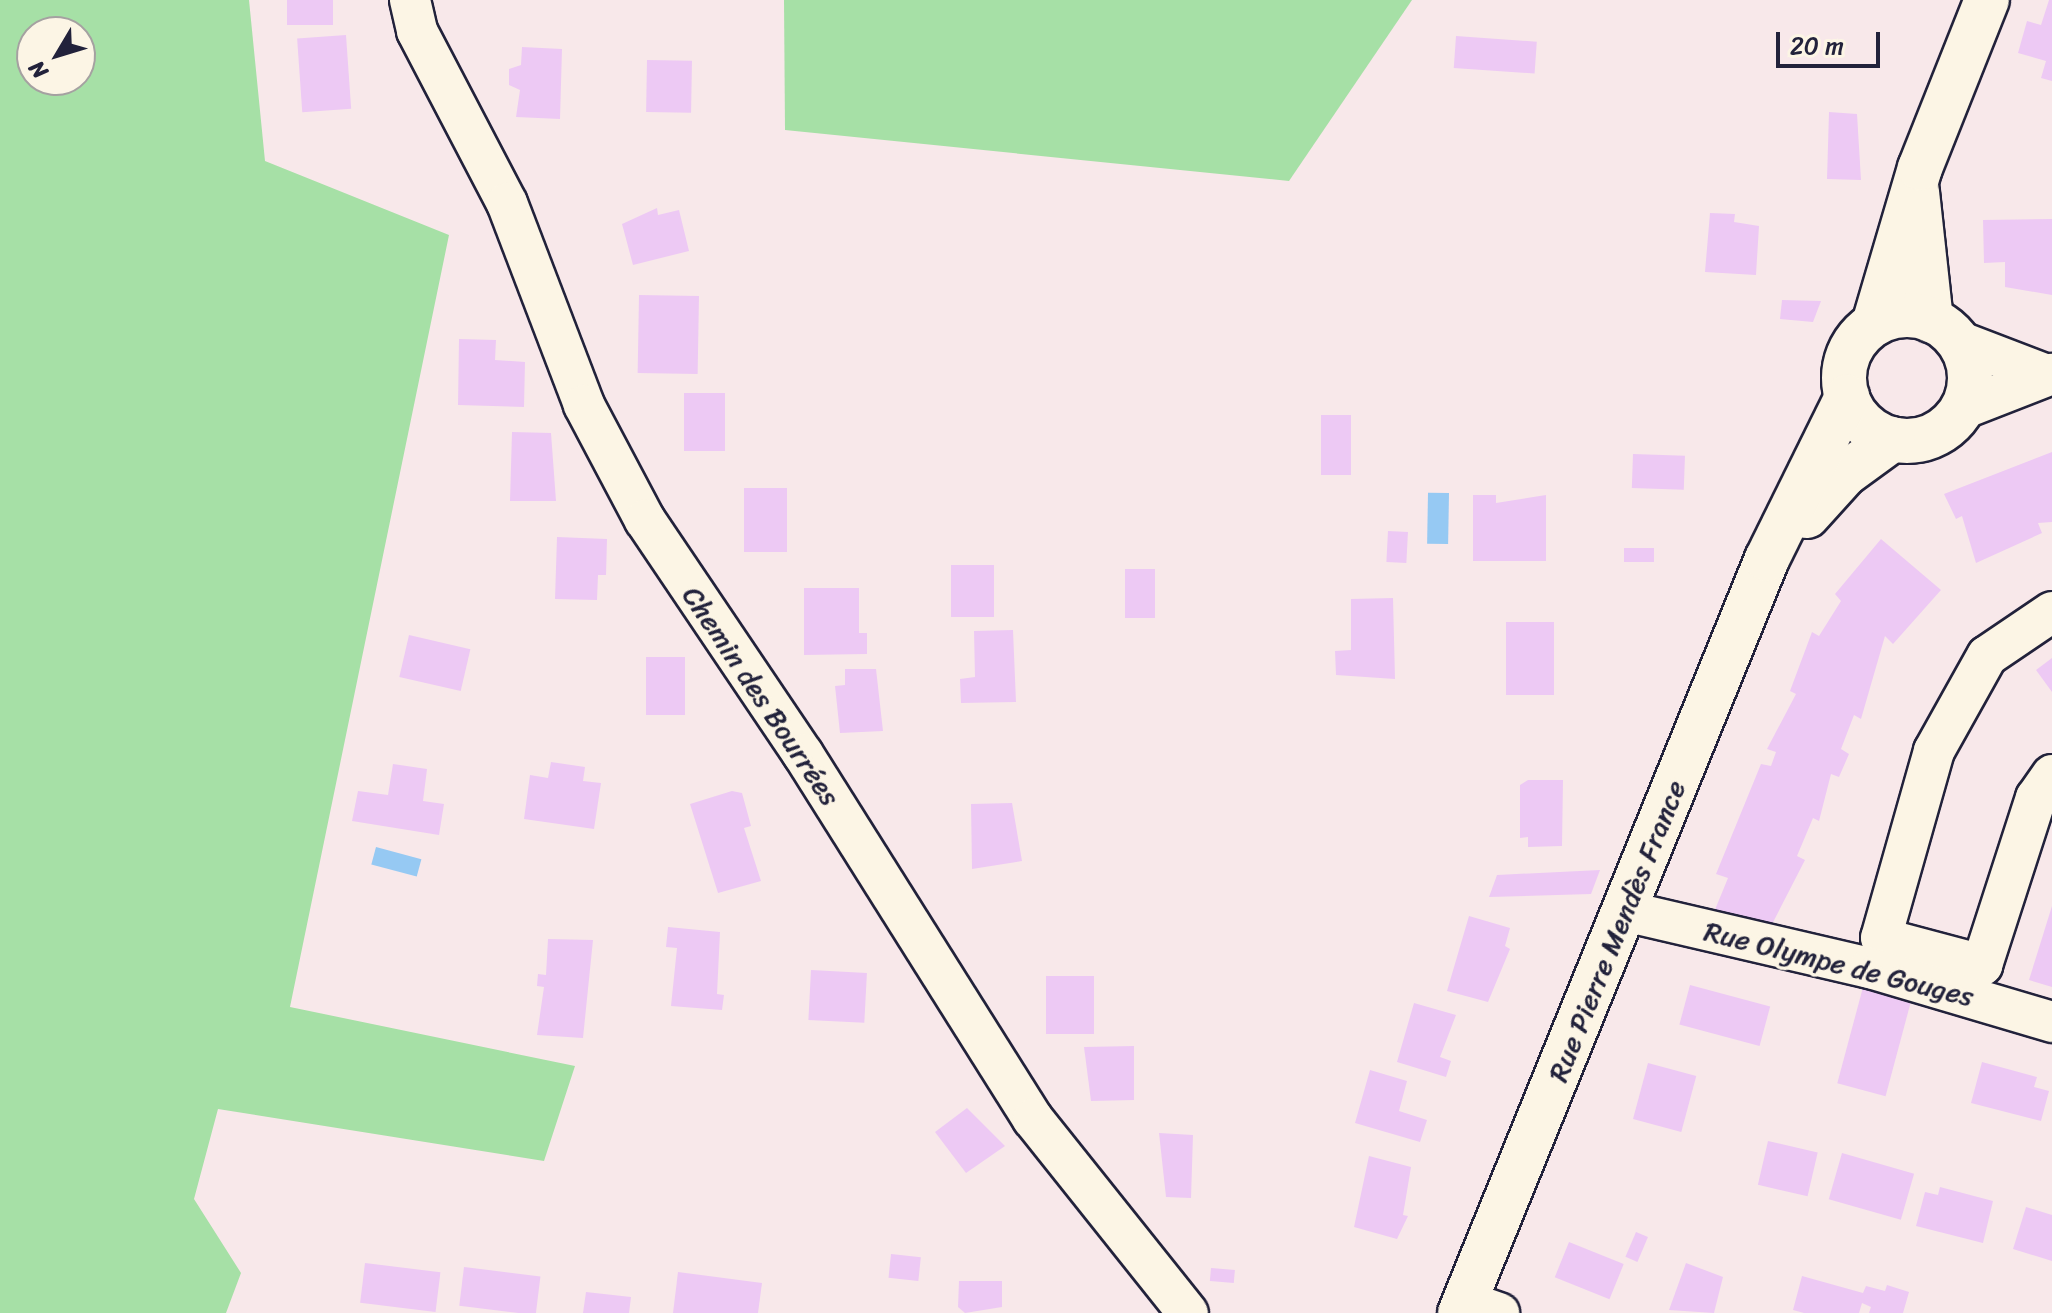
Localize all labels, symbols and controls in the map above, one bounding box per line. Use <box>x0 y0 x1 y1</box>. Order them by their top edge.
north arrow <box>16 16 96 96</box>
scale bar <box>1780 16 1884 66</box>
text: 20 m <box>1790 25 1844 67</box>
text: N <box>18 52 58 88</box>
street label: Chemin des Bourrées <box>675 580 847 812</box>
street label: Rue Pierre Mendès France <box>1541 776 1693 1086</box>
street label: Rue Olympe de Gouges <box>1701 914 1977 1014</box>

